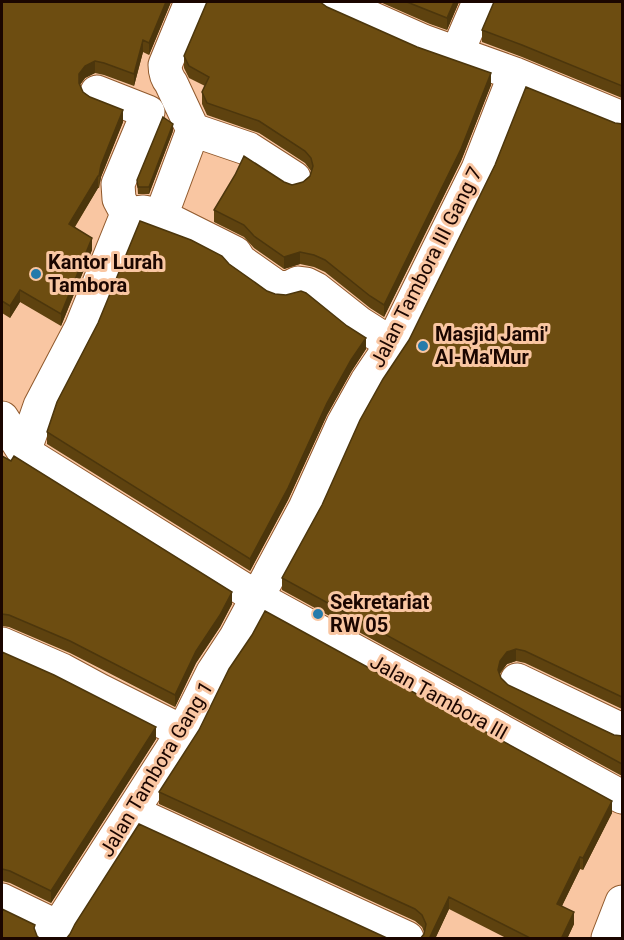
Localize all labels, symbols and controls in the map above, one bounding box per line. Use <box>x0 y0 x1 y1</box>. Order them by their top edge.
street label: Jalan Tambora III Gang 7 <box>365 163 487 371</box>
place label: Kantor Lurah Tambora <box>48 250 163 297</box>
marker: Kantor Lurah Tambora <box>29 267 43 281</box>
place label: Masjid Jami' Al-Ma'Mur <box>435 322 548 369</box>
marker: Masjid Jami' Al-Ma'Mur <box>416 339 430 353</box>
place label: Sekretariat RW 05 <box>330 590 430 637</box>
marker: Sekretariat RW 05 <box>311 607 325 621</box>
street label: Jalan Tambora III <box>366 649 512 745</box>
street label: Jalan Tambora Gang 1 <box>94 677 218 861</box>

